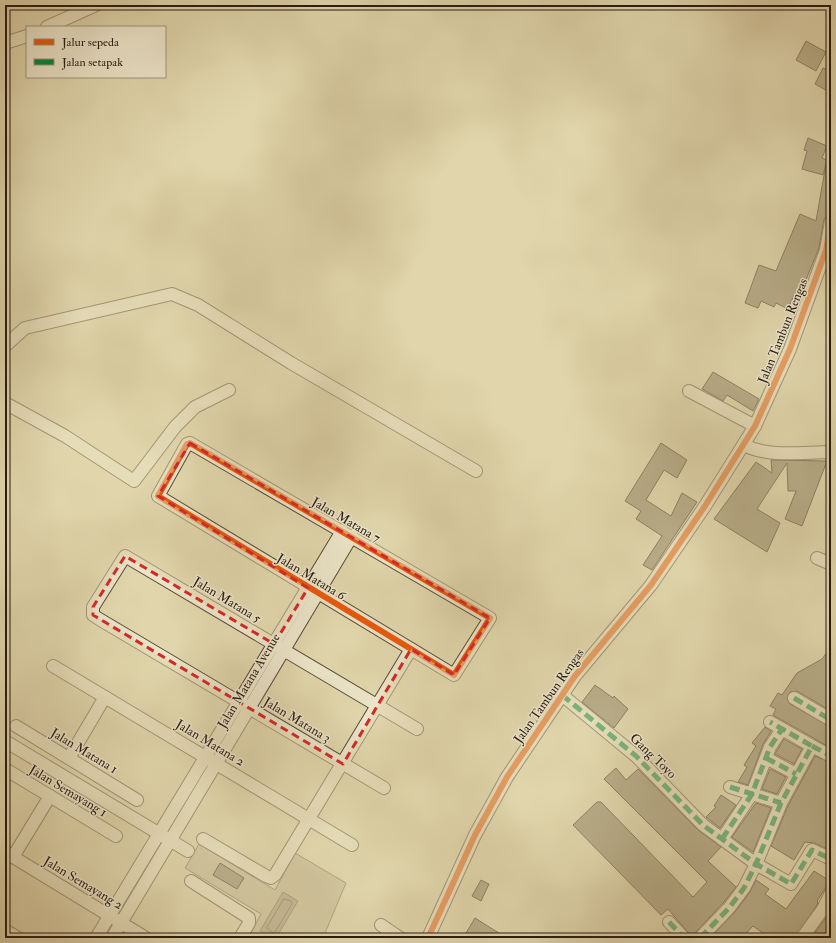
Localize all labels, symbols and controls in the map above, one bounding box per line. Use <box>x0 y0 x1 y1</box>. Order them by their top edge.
legend <box>26 26 166 78</box>
text: Jalur sepeda <box>61 35 120 50</box>
text: Jalan setapak <box>61 55 123 70</box>
street label: Jalan Tambun Rengas <box>754 276 812 387</box>
street label: Jalan Matana 7 <box>308 493 383 546</box>
street label: Jalan Matana 6 <box>273 550 349 604</box>
street label: Jalan Matana 5 <box>189 573 264 627</box>
street label: Jalan Matana Avenue <box>214 630 284 732</box>
street label: Jalan Tambun Rengas <box>510 645 588 747</box>
street label: Jalan Matana 3 <box>260 693 334 746</box>
street label: Jalan Matana 2 <box>172 716 248 770</box>
street label: Jalan Matana 1 <box>47 724 121 777</box>
street label: Gang Toyo <box>626 730 679 783</box>
street label: Jalan Semayang 1 <box>25 761 110 822</box>
street label: Jalan Semayang 2 <box>39 852 126 914</box>

